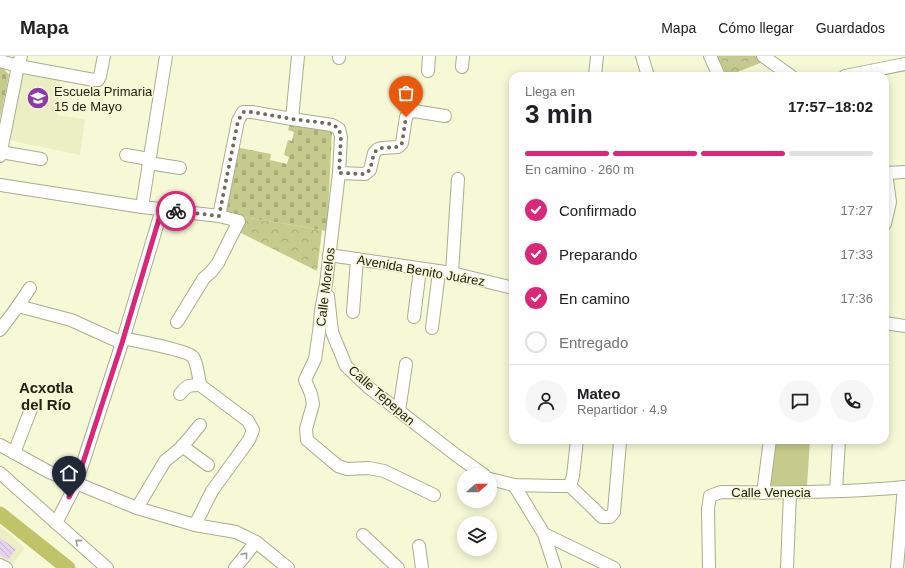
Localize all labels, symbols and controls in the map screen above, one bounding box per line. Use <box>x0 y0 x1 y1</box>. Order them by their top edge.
text: Mapa <box>20 17 69 38</box>
text: Mapa <box>661 20 696 36</box>
text: Cómo llegar <box>718 20 794 36</box>
text: Guardados <box>816 20 885 36</box>
pin <box>389 76 423 117</box>
icon: bag <box>395 82 417 104</box>
place label: Escuela Primaria 15 de Mayo <box>54 84 153 114</box>
text: Llega en <box>525 84 575 99</box>
school or university icon: Escuela Primaria 15 de Mayo <box>25 85 51 111</box>
text: 17:57–18:02 <box>788 98 873 115</box>
text: 3 min <box>525 99 593 129</box>
text: En camino · 260 m <box>525 162 634 177</box>
courier <box>156 191 196 231</box>
icon: check <box>525 199 547 221</box>
icon: bike <box>165 200 187 222</box>
text: Confirmado <box>559 202 637 219</box>
text: 17:27 <box>840 203 873 218</box>
icon: check <box>525 243 547 265</box>
street label: Calle Morelos <box>313 246 338 327</box>
text: Preparando <box>559 246 637 263</box>
text: 17:33 <box>840 247 873 262</box>
street label: Avenida Benito Juárez <box>356 252 486 289</box>
icon: check <box>525 287 547 309</box>
text: En camino <box>559 290 630 307</box>
text: 17:36 <box>840 291 873 306</box>
text: Entregado <box>559 334 628 351</box>
street label: Calle Tepepan <box>345 363 418 428</box>
district label: Acxotla del Río <box>19 379 74 413</box>
button: person <box>525 380 567 422</box>
button: chat <box>779 380 821 422</box>
button: phone <box>831 380 873 422</box>
text: Mateo <box>577 385 620 402</box>
text: Repartidor · 4.9 <box>577 402 667 417</box>
pin <box>52 456 86 497</box>
icon: home <box>58 462 80 484</box>
north arrow <box>457 468 497 508</box>
map controls <box>457 468 497 556</box>
street label: Calle Venecia <box>731 485 812 500</box>
button: layers <box>457 516 497 556</box>
one-way arrow <box>75 540 83 547</box>
one-way arrow <box>241 552 248 559</box>

